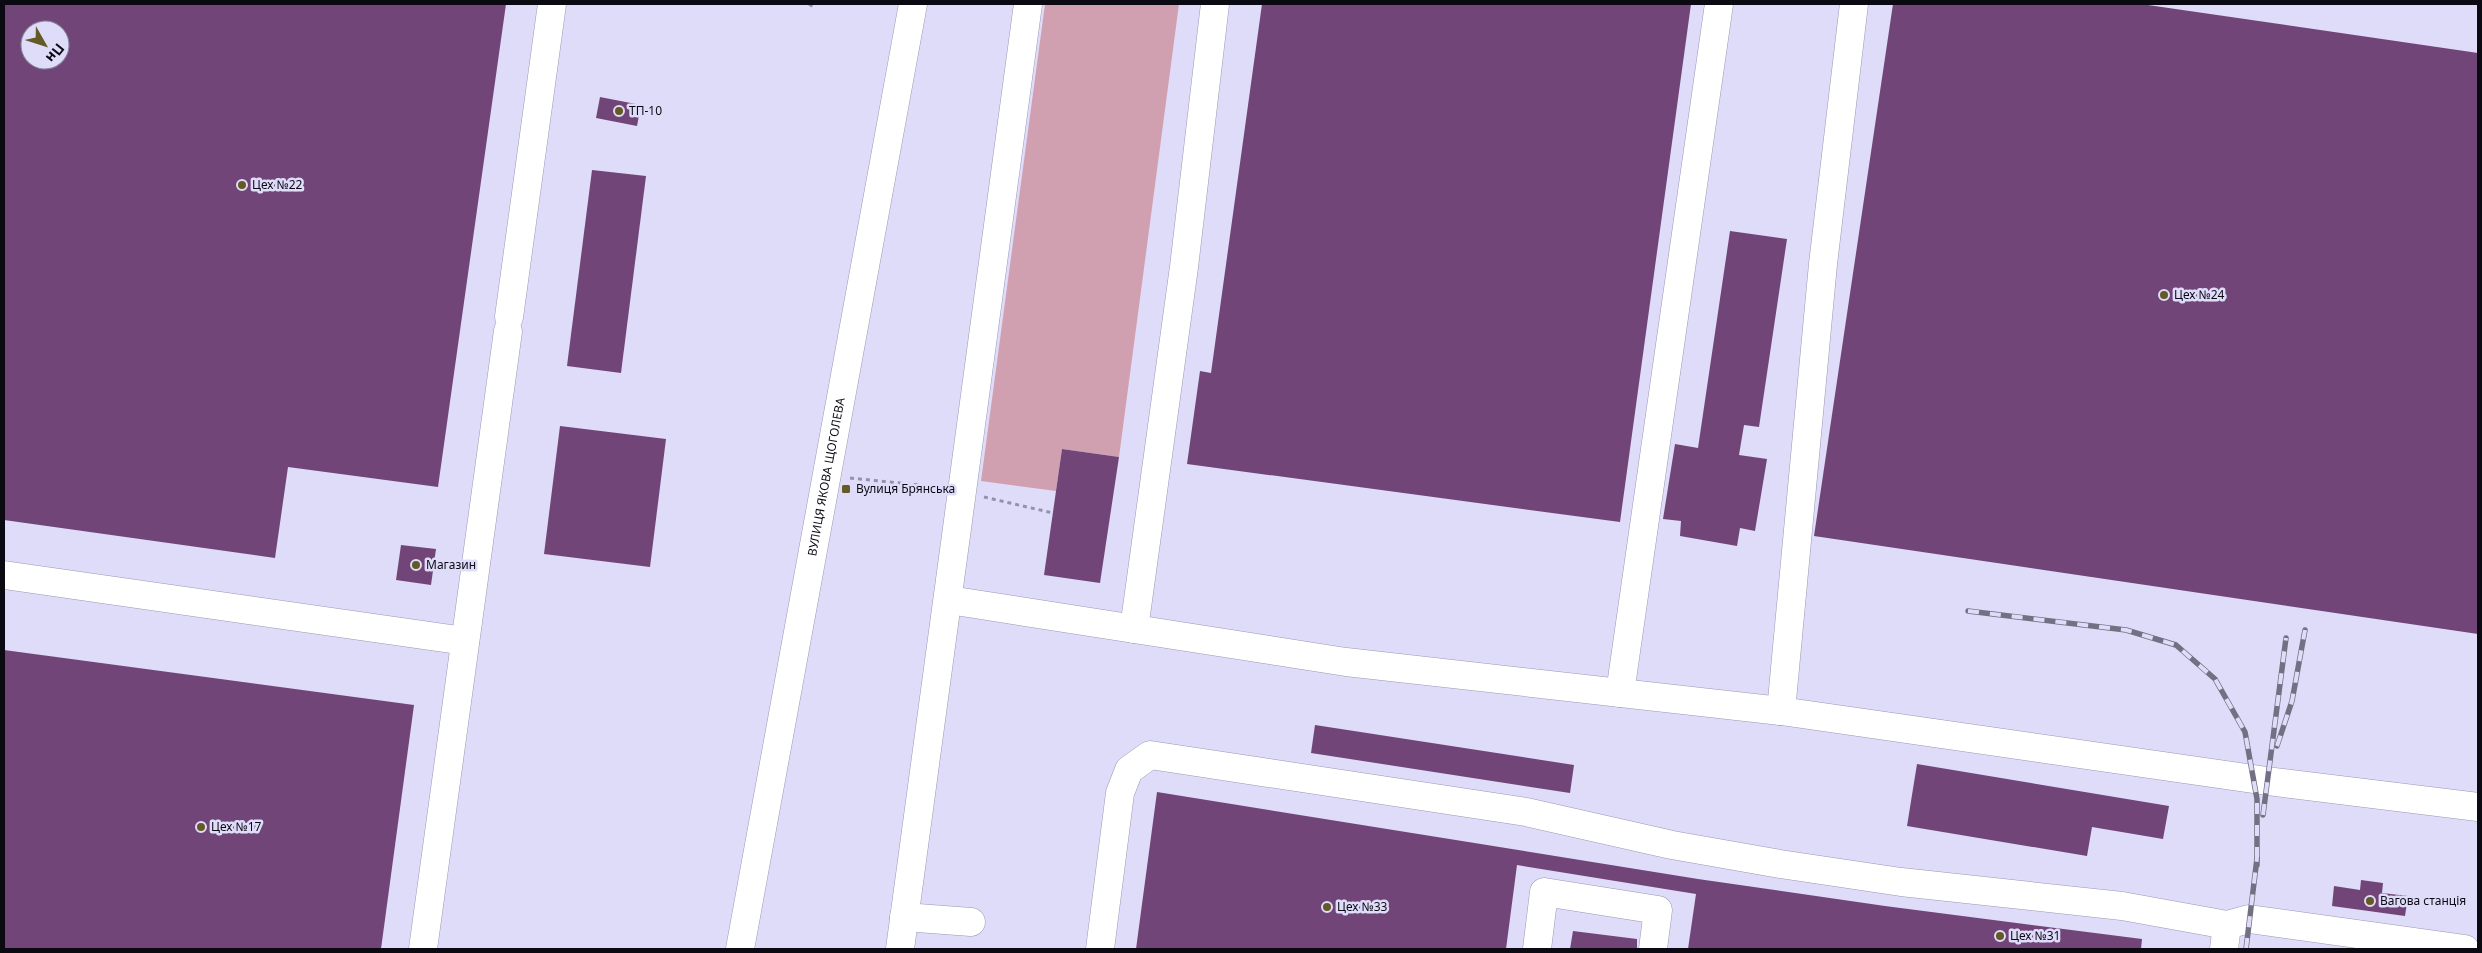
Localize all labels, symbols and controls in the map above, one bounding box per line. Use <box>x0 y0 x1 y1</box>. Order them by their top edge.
north arrow <box>20 20 70 70</box>
text: Пн <box>42 40 69 67</box>
place label: ТП-10 <box>629 102 662 119</box>
marker: ТП-10 <box>613 105 625 117</box>
place label: Цех №22 <box>252 176 303 193</box>
marker: Цех №22 <box>236 179 248 191</box>
place label: Цех №24 <box>2174 286 2225 303</box>
marker: Цех №24 <box>2158 289 2170 301</box>
street label: ВУЛИЦЯ ЯКОВА ЩОГОЛЕВА <box>803 396 849 557</box>
place label: Вулиця Брянська <box>856 480 955 497</box>
marker: Вулиця Брянська <box>840 483 852 495</box>
place label: Магазин <box>426 556 476 573</box>
marker: Магазин <box>410 559 422 571</box>
place label: Цех №17 <box>211 818 262 835</box>
marker: Цех №17 <box>195 821 207 833</box>
place label: Вагова станція <box>2380 892 2466 909</box>
marker: Вагова станція <box>2364 895 2376 907</box>
place label: Цех №33 <box>1337 898 1388 915</box>
marker: Цех №33 <box>1321 901 1333 913</box>
place label: Цех №31 <box>2010 927 2060 944</box>
marker: Цех №31 <box>1994 930 2006 942</box>

